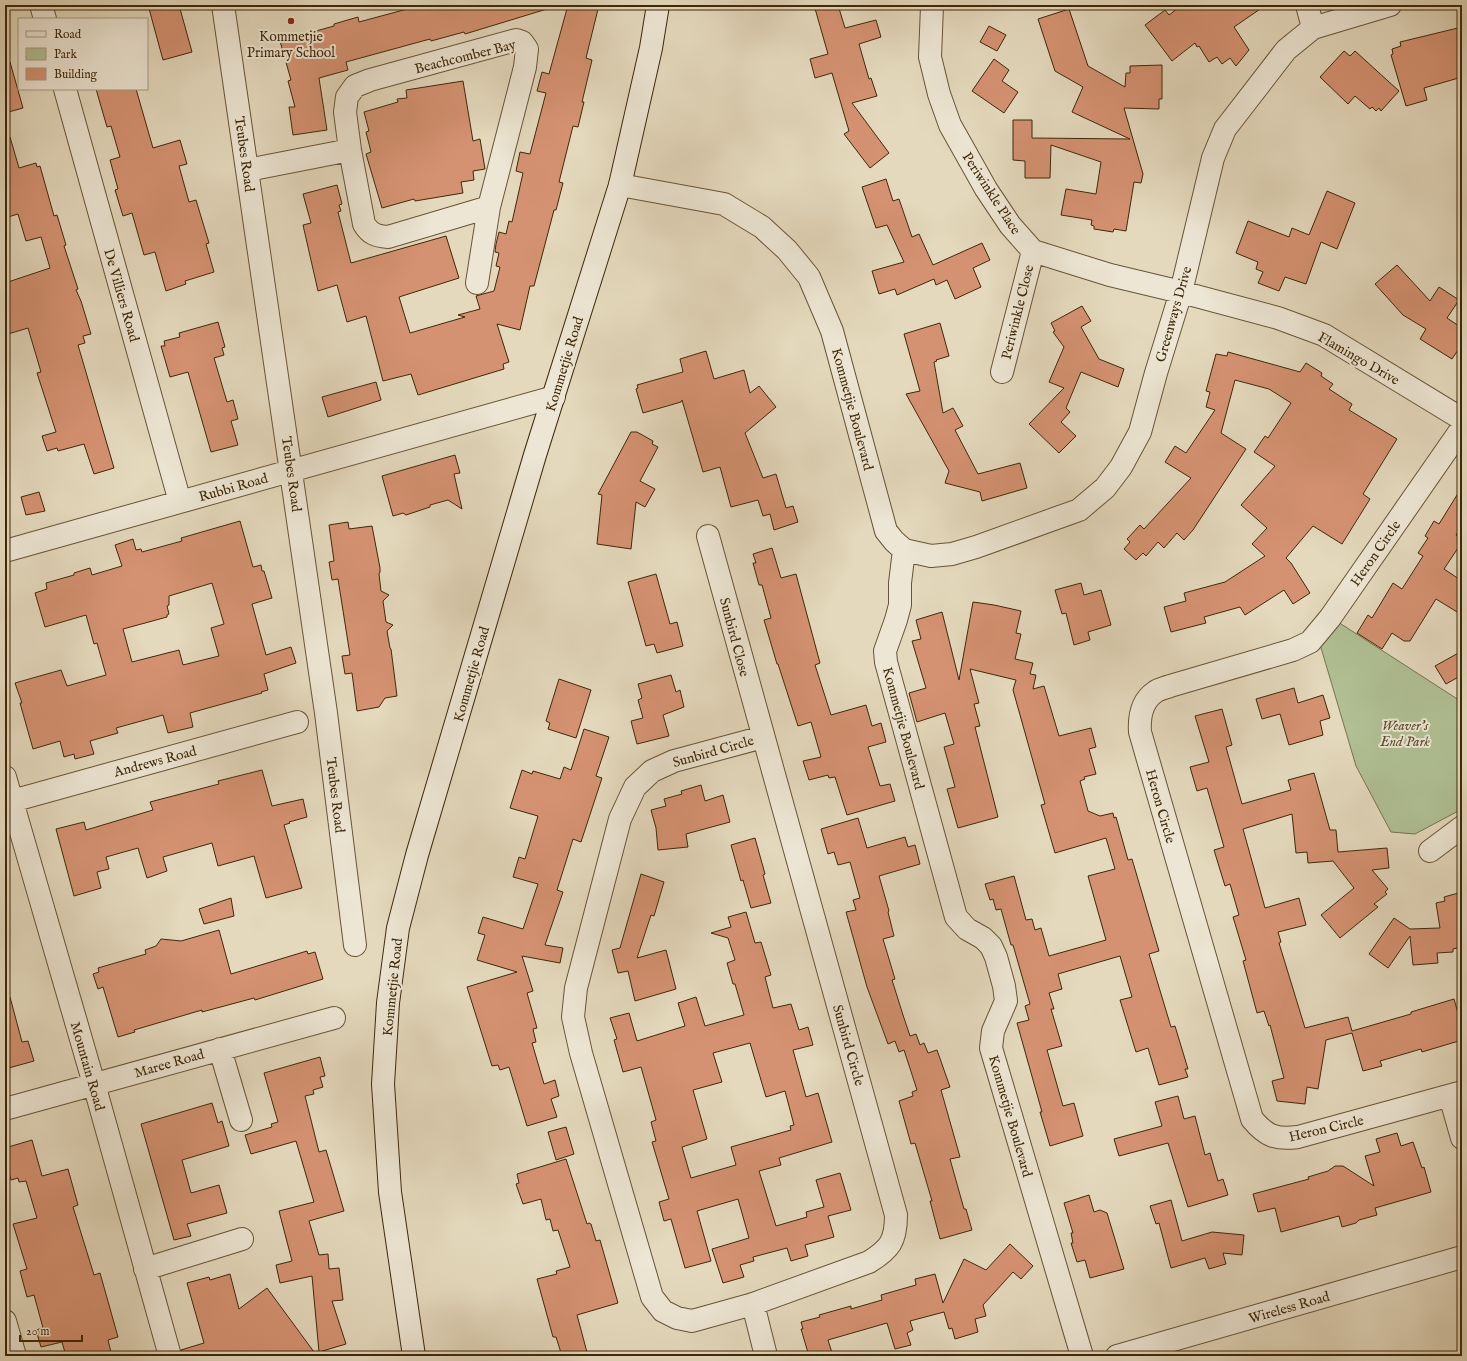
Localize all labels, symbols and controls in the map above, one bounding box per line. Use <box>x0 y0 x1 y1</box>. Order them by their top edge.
marker: Kommetjie Primary School <box>286 16 296 26</box>
legend <box>18 18 148 90</box>
text: Road <box>54 27 82 42</box>
place label: Kommetjie Primary School <box>247 28 335 62</box>
street label: Beachcomber Bay <box>413 36 518 78</box>
text: Park <box>54 47 77 62</box>
text: Building <box>54 67 98 82</box>
street label: Teubes Road <box>230 115 258 194</box>
street label: Periwinkle Place <box>958 149 1025 239</box>
street label: De Villiers Road <box>99 247 143 344</box>
street label: Periwinkle Close <box>998 262 1039 361</box>
street label: Greenways Drive <box>1152 264 1196 364</box>
street label: Kommetjie Road <box>542 314 588 414</box>
street label: Flamingo Drive <box>1314 328 1403 390</box>
street label: Kommetjie Boulevard <box>827 346 877 473</box>
street label: Teubes Road <box>277 435 305 514</box>
street label: Rubbi Road <box>197 469 270 506</box>
street label: Heron Circle <box>1347 517 1405 590</box>
street label: Sunbird Close <box>715 596 753 679</box>
street label: Kommetjie Road <box>450 624 494 724</box>
street label: Kommetjie Boulevard <box>878 665 928 792</box>
park label: Weaver's End Park <box>1379 717 1430 751</box>
street label: Sunbird Circle <box>671 732 757 772</box>
street label: Andrews Road <box>111 742 199 782</box>
street label: Teubes Road <box>321 756 349 835</box>
street label: Heron Circle <box>1141 767 1179 846</box>
street label: Kommetjie Road <box>379 937 407 1037</box>
street label: Sunbird Circle <box>828 1003 868 1089</box>
street label: Mountain Road <box>66 1020 109 1113</box>
street label: Maree Road <box>132 1045 207 1083</box>
street label: Kommetjie Boulevard <box>984 1053 1036 1180</box>
street label: Heron Circle <box>1287 1111 1366 1146</box>
street label: Wireless Road <box>1247 1288 1332 1328</box>
scale bar <box>20 1317 82 1343</box>
text: 20 m <box>26 1324 49 1339</box>

